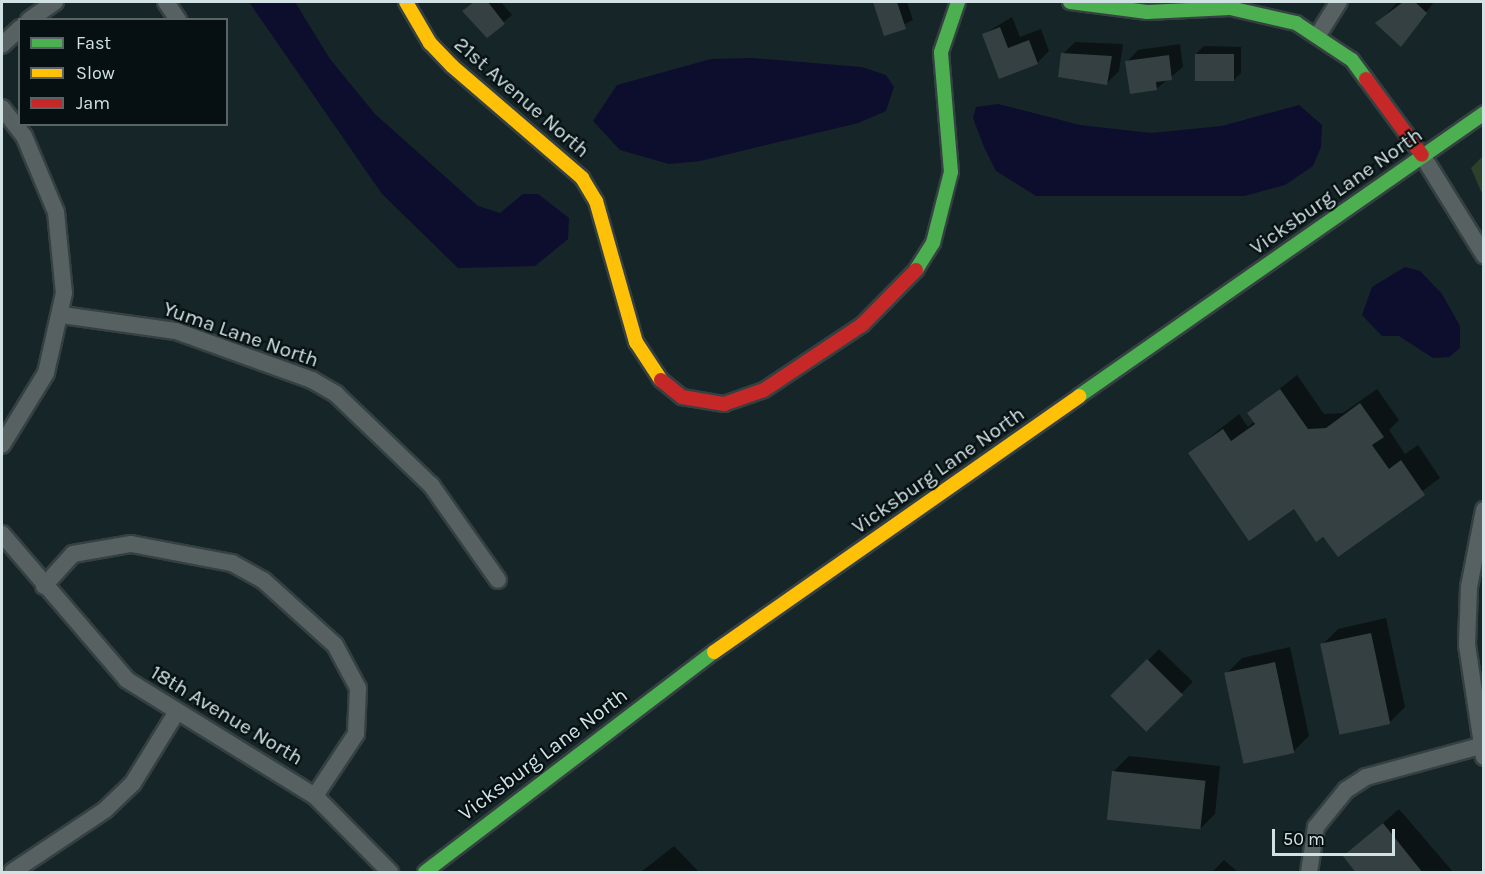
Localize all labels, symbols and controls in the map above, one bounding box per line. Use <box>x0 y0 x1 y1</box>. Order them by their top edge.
legend <box>18 18 228 126</box>
street label: 21st Avenue North <box>449 31 595 163</box>
text: Fast <box>76 32 111 54</box>
text: Slow <box>76 62 115 84</box>
text: Jam <box>76 92 110 114</box>
street label: Vicksburg Lane North <box>1245 122 1427 260</box>
street label: Yuma Lane North <box>160 296 322 372</box>
street label: Vicksburg Lane North <box>847 401 1029 539</box>
street label: 18th Avenue North <box>146 660 308 770</box>
street label: Vicksburg Lane North <box>454 682 632 826</box>
scale bar <box>1275 817 1398 855</box>
text: 50 m <box>1283 828 1325 850</box>

